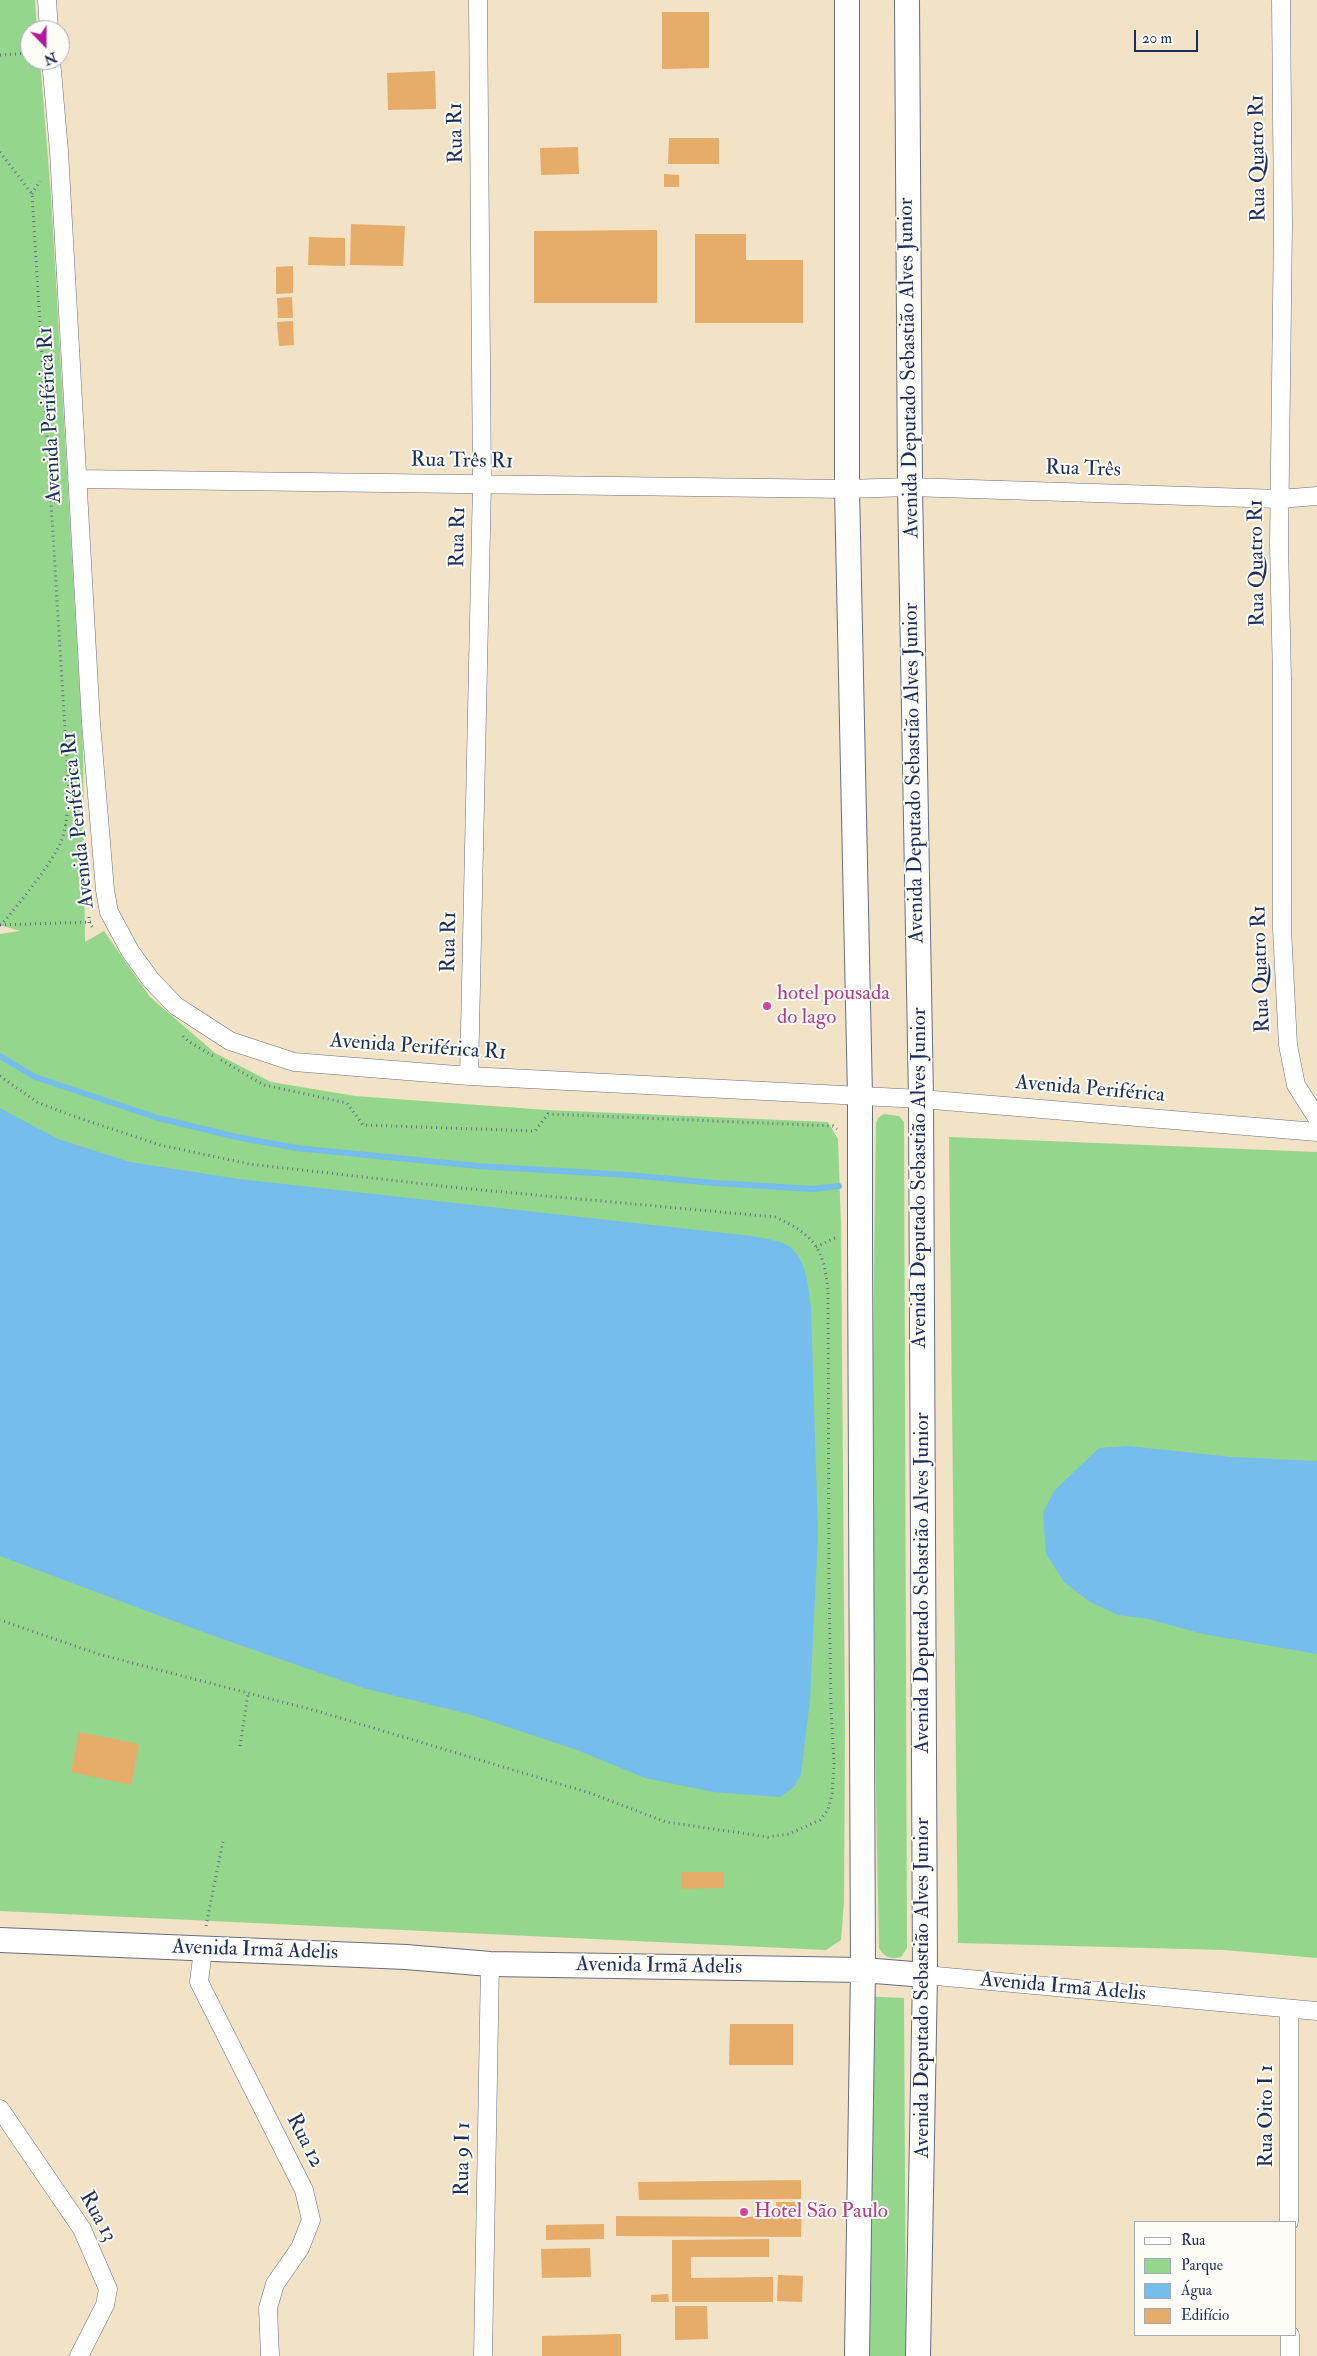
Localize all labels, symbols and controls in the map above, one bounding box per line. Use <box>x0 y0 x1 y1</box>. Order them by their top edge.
north arrow <box>20 20 70 70</box>
scale bar <box>1137 20 1201 52</box>
text: 20 m <box>1142 29 1172 48</box>
text: N <box>41 48 59 69</box>
street label: Rua Quatro R1 <box>1245 94 1273 222</box>
street label: Rua R1 <box>444 102 470 164</box>
street label: Avenida Deputado Sebastião Alves Junior <box>894 197 926 539</box>
street label: Avenida Periférica R1 <box>34 326 68 504</box>
street label: Rua Três R1 <box>410 449 514 475</box>
street label: Rua Três <box>1045 456 1121 484</box>
street label: Rua Quatro R1 <box>1244 499 1272 627</box>
street label: Rua R1 <box>446 506 472 568</box>
street label: Avenida Deputado Sebastião Alves Junior <box>899 602 931 944</box>
street label: Avenida Periférica R1 <box>57 731 101 909</box>
street label: Rua Quatro R1 <box>1247 905 1277 1033</box>
street label: Rua R1 <box>437 911 463 973</box>
place label: hotel pousada do lago <box>777 981 890 1031</box>
marker: hotel pousada do lago <box>761 1000 773 1012</box>
street label: Avenida Deputado Sebastião Alves Junior <box>907 1008 933 1348</box>
street label: Avenida Periférica R1 <box>329 1029 507 1067</box>
street label: Avenida Periférica <box>1014 1071 1166 1109</box>
street label: Avenida Deputado Sebastião Alves Junior <box>910 1413 936 1753</box>
street label: Avenida Deputado Sebastião Alves Junior <box>910 1818 936 2158</box>
street label: Avenida Irmã Adelis <box>171 1936 339 1966</box>
street label: Avenida Irmã Adelis <box>576 1953 742 1981</box>
street label: Avenida Irmã Adelis <box>979 1968 1147 2008</box>
street label: Rua Oito I 1 <box>1254 2065 1280 2167</box>
street label: Rua 12 <box>280 2110 328 2172</box>
street label: Rua 9 I 1 <box>451 2122 477 2196</box>
street label: Rua 13 <box>73 2187 121 2247</box>
place label: Hotel São Paulo <box>754 2199 888 2225</box>
marker: Hotel São Paulo <box>738 2206 750 2218</box>
legend <box>1134 2221 1297 2336</box>
text: Rua <box>1181 2231 1206 2250</box>
text: Parque <box>1181 2256 1223 2275</box>
text: Água <box>1181 2281 1212 2300</box>
text: Edifício <box>1181 2306 1229 2325</box>

